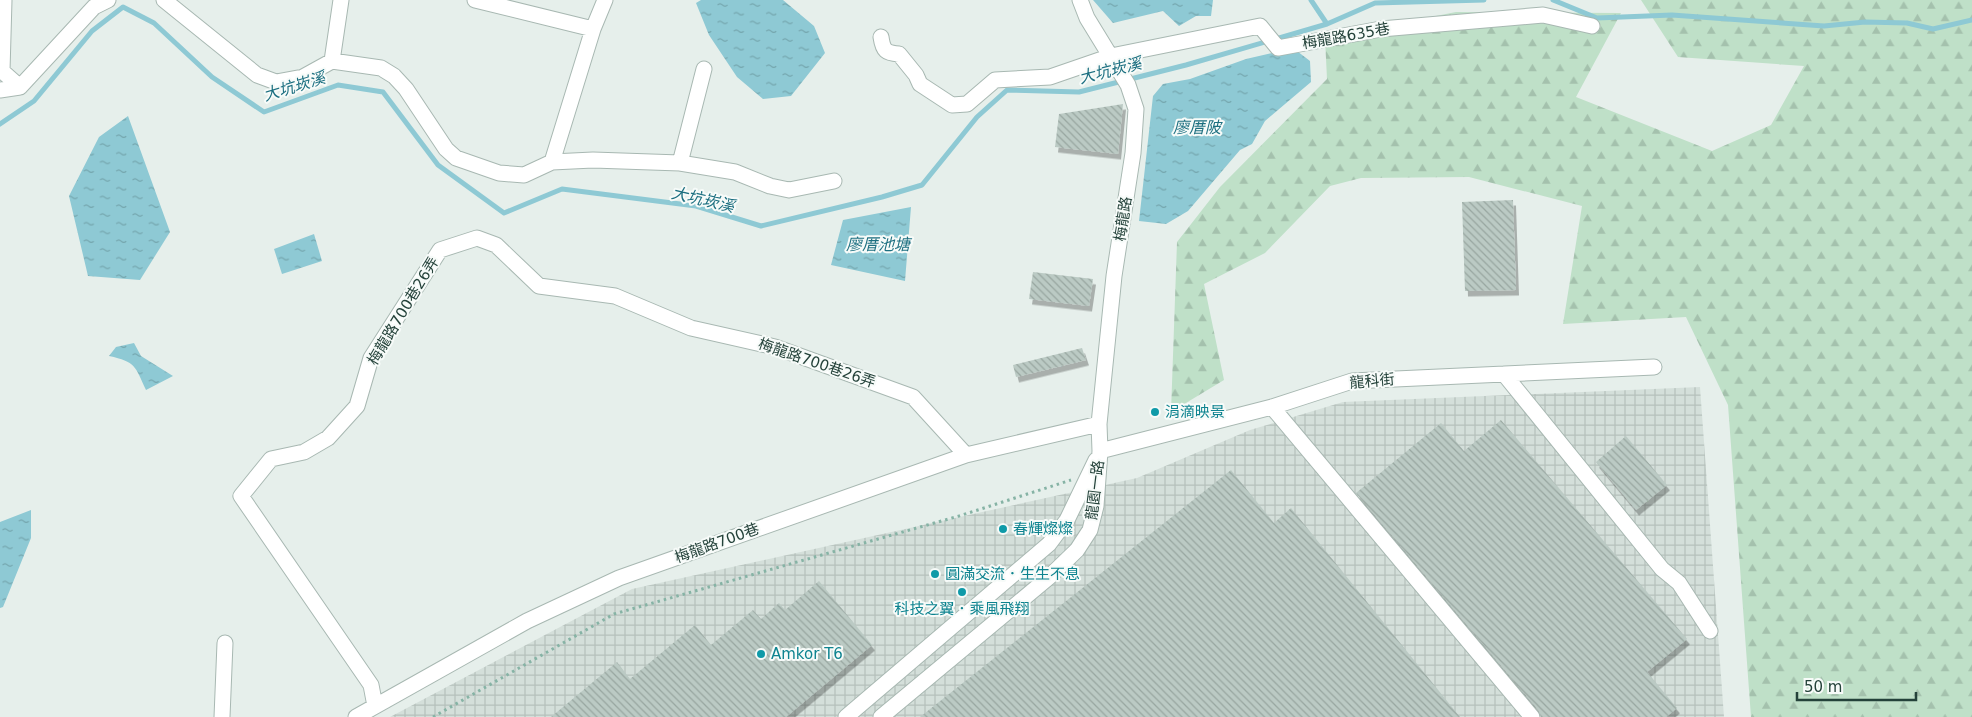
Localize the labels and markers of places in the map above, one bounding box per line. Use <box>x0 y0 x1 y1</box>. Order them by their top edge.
place label: 涓滴映景 <box>1165 403 1225 421</box>
marker: 涓滴映景 <box>1149 406 1161 418</box>
place label: 春輝燦燦 <box>1013 520 1073 538</box>
marker: 春輝燦燦 <box>997 523 1009 535</box>
place label: 圓滿交流．生生不息 <box>945 565 1080 583</box>
marker: 圓滿交流．生生不息 <box>929 568 941 580</box>
marker: 科技之翼．乘風飛翔 <box>956 586 968 598</box>
place label: 科技之翼．乘風飛翔 <box>894 600 1030 618</box>
place label: Amkor T6 <box>771 645 843 663</box>
marker: Amkor T6 <box>755 648 767 660</box>

